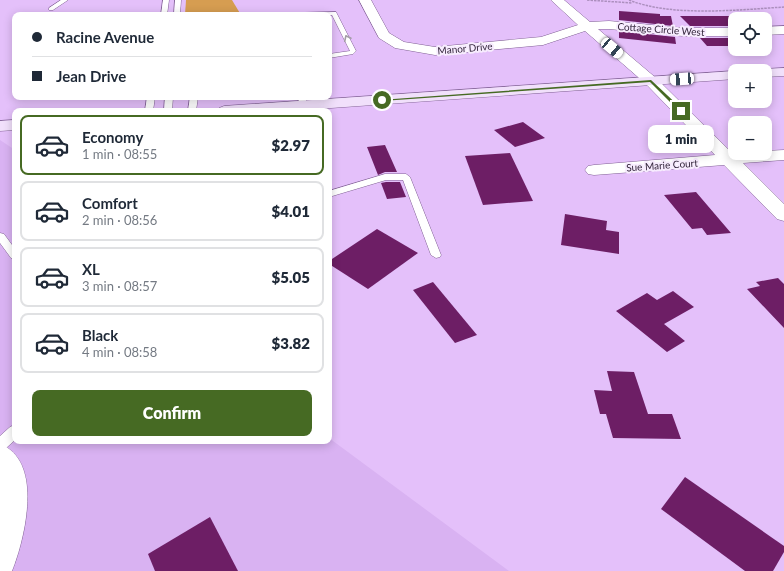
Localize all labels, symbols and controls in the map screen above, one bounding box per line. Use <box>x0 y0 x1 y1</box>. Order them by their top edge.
map controls <box>728 12 772 160</box>
button: locate <box>728 12 772 56</box>
street label: Cottage Circle West <box>617 20 705 38</box>
text: Racine Avenue <box>56 28 154 46</box>
one-way arrow <box>344 35 352 43</box>
car <box>599 36 625 60</box>
street label: Manor Drive <box>437 40 493 56</box>
button: + <box>728 64 772 108</box>
text: Jean Drive <box>56 67 126 85</box>
car <box>670 72 694 86</box>
route start <box>373 91 391 109</box>
route end <box>672 102 690 120</box>
button: − <box>728 116 772 160</box>
callout: 1 min <box>648 125 714 153</box>
icon: car <box>34 127 70 163</box>
text: Economy <box>82 128 143 146</box>
text: 1 min <box>665 131 697 147</box>
text: $2.97 <box>272 136 310 154</box>
text: 1 min · 08:55 <box>82 146 157 162</box>
street label: Sue Marie Court <box>626 156 699 173</box>
icon: car <box>34 193 70 229</box>
text: Comfort <box>82 194 138 212</box>
text: $4.01 <box>272 202 310 220</box>
text: 2 min · 08:56 <box>82 212 157 228</box>
icon: car <box>34 259 70 295</box>
text: XL <box>82 260 100 278</box>
text: $5.05 <box>272 268 310 286</box>
text: 3 min · 08:57 <box>82 278 157 294</box>
icon: car <box>34 325 70 361</box>
text: Black <box>82 326 118 344</box>
text: $3.82 <box>272 334 310 352</box>
text: 4 min · 08:58 <box>82 344 157 360</box>
button: Confirm <box>32 390 312 436</box>

